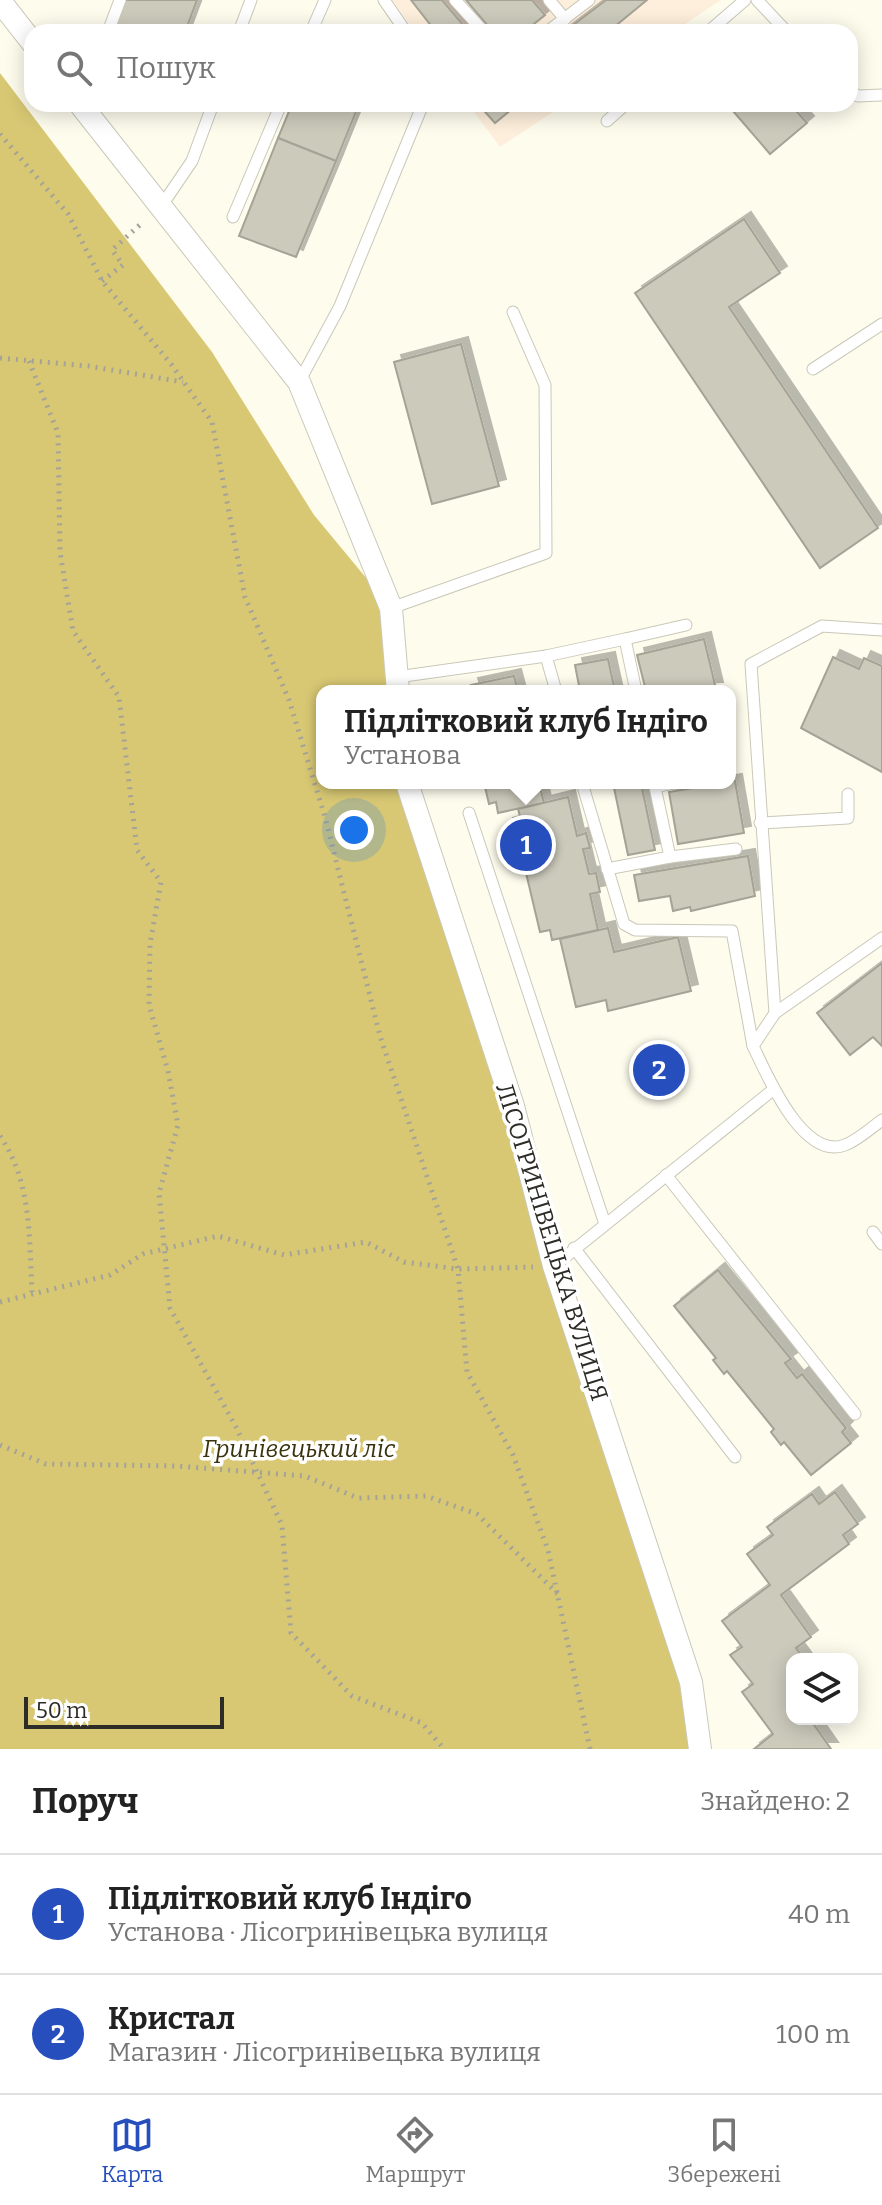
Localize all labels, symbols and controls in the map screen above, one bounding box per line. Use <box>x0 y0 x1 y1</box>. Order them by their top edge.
search box <box>24 24 858 112</box>
icon: search <box>52 46 96 90</box>
text: Пошук <box>116 50 216 86</box>
popup <box>316 685 736 789</box>
text: Підлітковий клуб Індіго <box>344 704 708 740</box>
text: Установа <box>344 740 461 771</box>
your location <box>334 810 374 850</box>
pin: 1 <box>500 815 552 875</box>
pin: 2 <box>633 1040 685 1100</box>
street label: ЛІСОГРИНІВЕЦЬКА ВУЛИЦЯ <box>490 1080 614 1404</box>
park label: Гринівецький ліс <box>203 1435 396 1463</box>
map controls <box>786 1653 858 1725</box>
button: layers <box>786 1653 858 1725</box>
scale bar <box>24 1693 224 1729</box>
text: 50 m <box>36 1697 87 1724</box>
text: Поруч <box>32 1781 139 1822</box>
text: Знайдено: 2 <box>700 1786 850 1817</box>
text: Підлітковий клуб Індіго <box>108 1881 472 1917</box>
text: 1 <box>52 1899 64 1930</box>
text: 40 m <box>788 1899 850 1930</box>
text: Установа · Лісогринівецька вулиця <box>108 1917 548 1948</box>
text: Кристал <box>108 2001 235 2037</box>
text: 2 <box>51 2019 65 2050</box>
text: 100 m <box>776 2019 850 2050</box>
text: Магазин · Лісогринівецька вулиця <box>108 2037 541 2068</box>
tab: Карта <box>101 2113 163 2188</box>
tab: Маршрут <box>366 2113 465 2188</box>
tab: Збережені <box>668 2113 781 2188</box>

